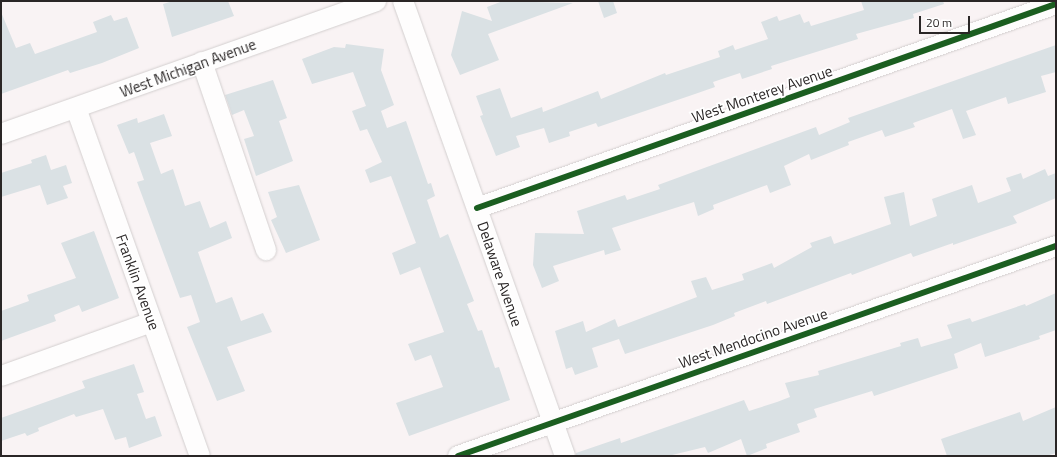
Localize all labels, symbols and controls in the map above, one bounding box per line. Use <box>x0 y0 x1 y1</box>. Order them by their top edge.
scale bar <box>921 8 972 34</box>
text: 20 m <box>926 13 952 32</box>
street label: West Michigan Avenue <box>118 35 258 101</box>
street label: West Monterey Avenue <box>689 62 835 126</box>
street label: Delaware Avenue <box>474 219 526 329</box>
street label: Franklin Avenue <box>112 232 164 332</box>
street label: West Mendocino Avenue <box>676 304 830 372</box>

